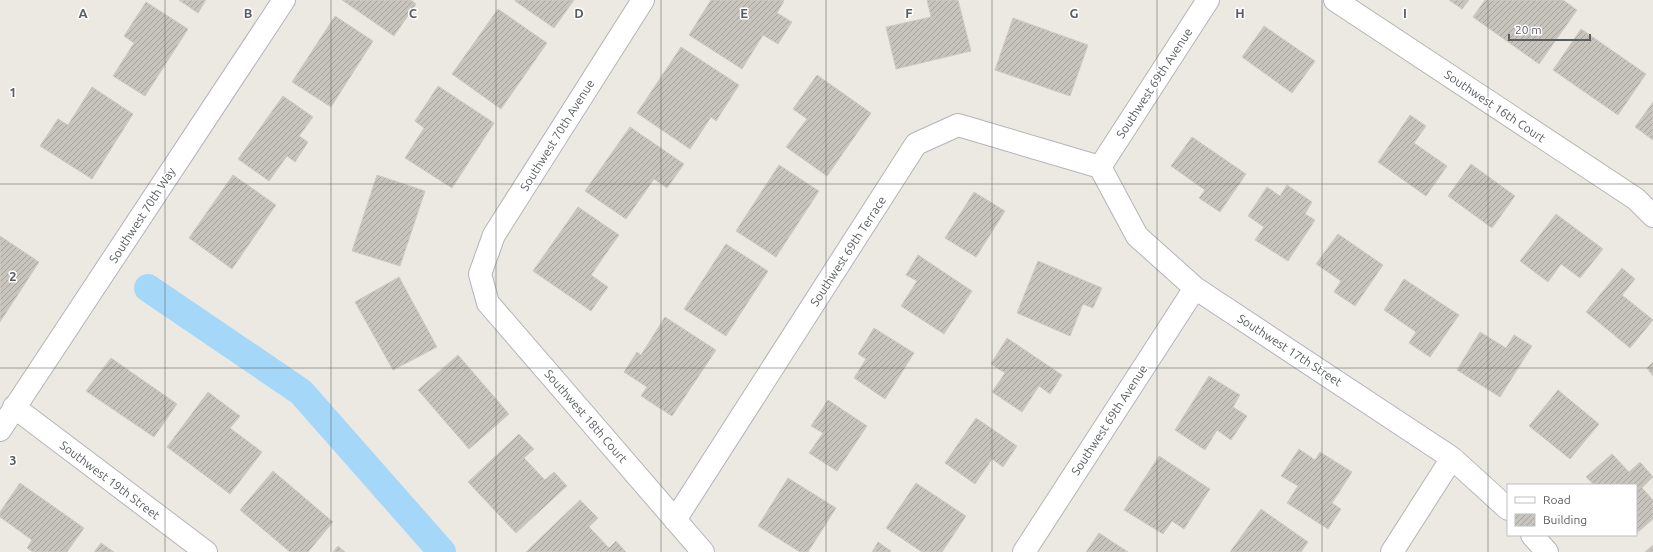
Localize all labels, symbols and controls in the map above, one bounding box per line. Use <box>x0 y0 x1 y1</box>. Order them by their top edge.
text: A <box>78 6 88 20</box>
text: B <box>244 6 253 20</box>
text: C <box>409 6 418 20</box>
text: D <box>574 6 584 20</box>
text: E <box>740 6 748 20</box>
text: F <box>905 6 913 20</box>
text: G <box>1070 6 1079 20</box>
text: H <box>1235 6 1245 20</box>
text: I <box>1403 6 1407 20</box>
scale bar <box>1509 16 1590 42</box>
text: 20 m <box>1515 23 1542 36</box>
street label: Southwest 69th Avenue <box>1114 26 1194 140</box>
street label: Southwest 16th Court <box>1442 67 1548 145</box>
street label: Southwest 70th Avenue <box>517 77 597 193</box>
text: 1 <box>9 85 17 99</box>
street label: Southwest 70th Way <box>106 165 178 265</box>
street label: Southwest 69th Terrace <box>808 194 888 308</box>
text: 2 <box>9 269 17 283</box>
street label: Southwest 17th Street <box>1235 311 1345 389</box>
street label: Southwest 69th Avenue <box>1069 363 1149 477</box>
street label: Southwest 18th Court <box>542 367 630 465</box>
street label: Southwest 19th Street <box>58 438 163 522</box>
text: 3 <box>9 453 17 467</box>
legend <box>1507 484 1637 536</box>
text: Road <box>1543 493 1571 506</box>
text: Building <box>1543 513 1587 526</box>

